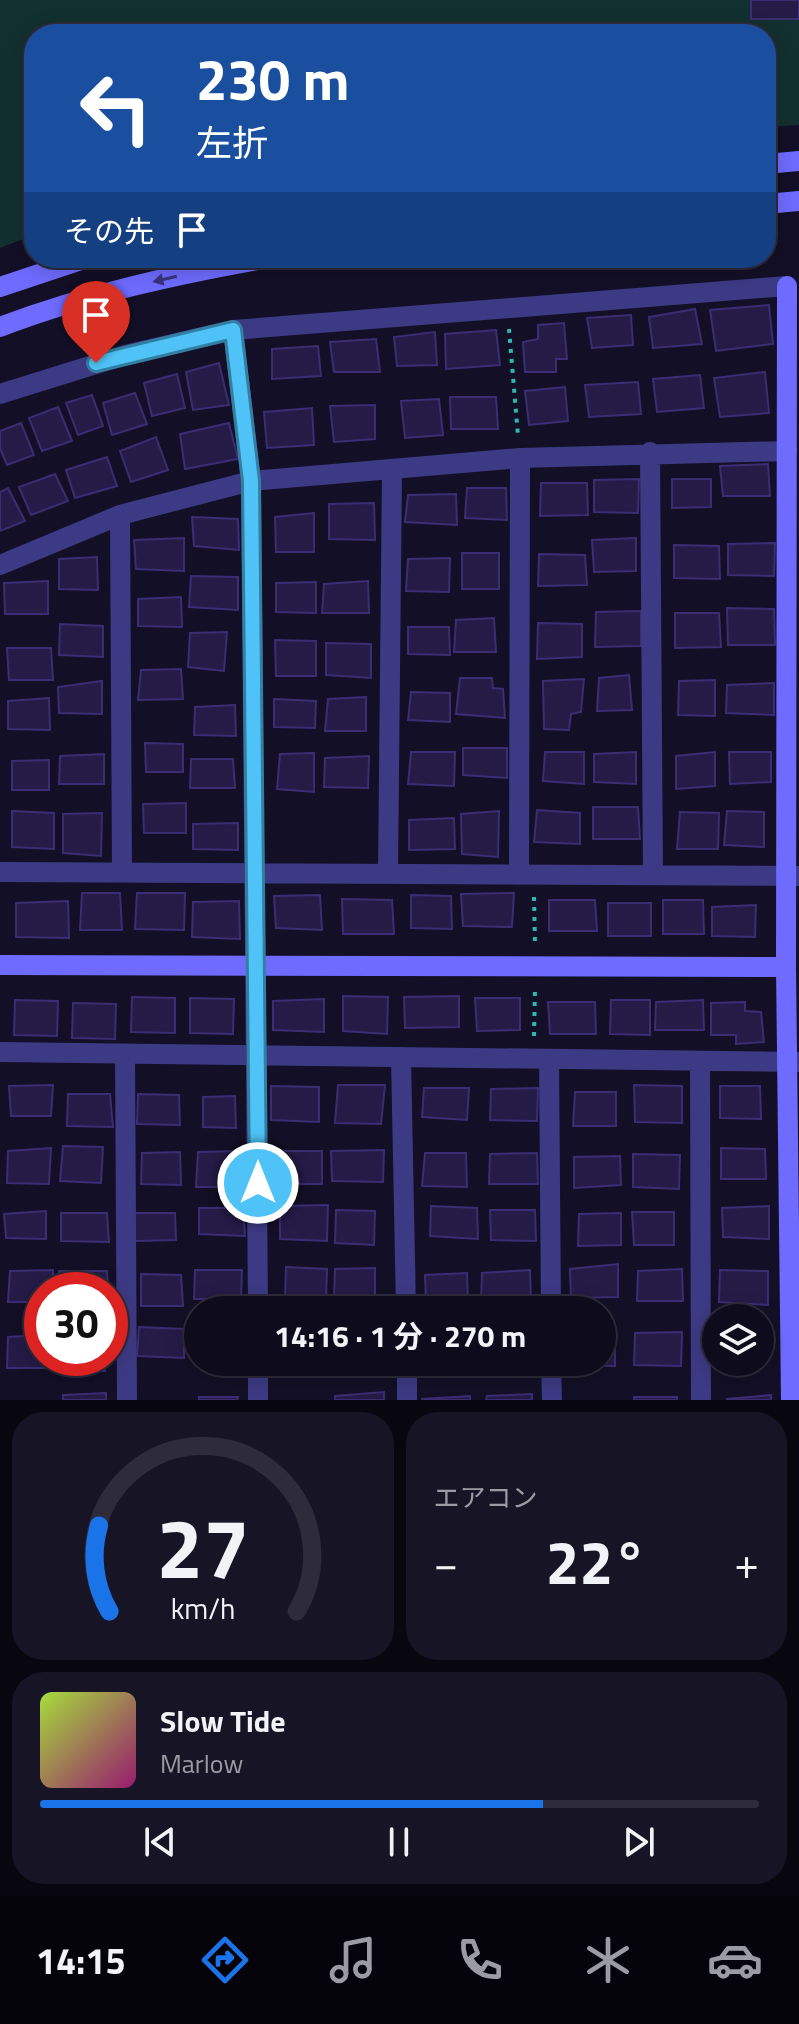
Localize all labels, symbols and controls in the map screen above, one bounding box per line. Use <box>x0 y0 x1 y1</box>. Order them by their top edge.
text: 230 m <box>196 37 349 122</box>
icon: left <box>64 56 168 160</box>
text: 左折 <box>196 115 268 170</box>
text: その先 <box>64 208 154 254</box>
icon: arrive <box>170 208 214 252</box>
one-way arrow <box>153 273 178 286</box>
pin <box>62 281 130 363</box>
icon: arrive <box>74 293 118 337</box>
position arrow <box>216 1141 300 1225</box>
speed limit sign: 30 <box>24 1272 128 1376</box>
map controls <box>702 1304 774 1376</box>
button: layers <box>702 1304 774 1376</box>
text: 14:16 · 1 分 · 270 m <box>274 1313 526 1359</box>
text: エアコン <box>434 1478 538 1517</box>
text: 27 <box>156 1484 249 1610</box>
text: 22° <box>546 1516 647 1607</box>
text: − <box>434 1529 458 1596</box>
text: + <box>734 1529 759 1596</box>
text: km/h <box>170 1587 235 1630</box>
text: Slow Tide <box>160 1698 285 1744</box>
text: Marlow <box>160 1744 243 1783</box>
icon: previous <box>138 1820 182 1864</box>
icon: pause <box>377 1820 421 1864</box>
icon: next <box>617 1820 661 1864</box>
icon: directions <box>197 1932 253 1988</box>
icon: music <box>325 1932 381 1988</box>
icon: phone <box>452 1932 508 1988</box>
icon: climate <box>580 1932 636 1988</box>
icon: car <box>707 1932 763 1988</box>
text: 14:15 <box>36 1933 126 1988</box>

